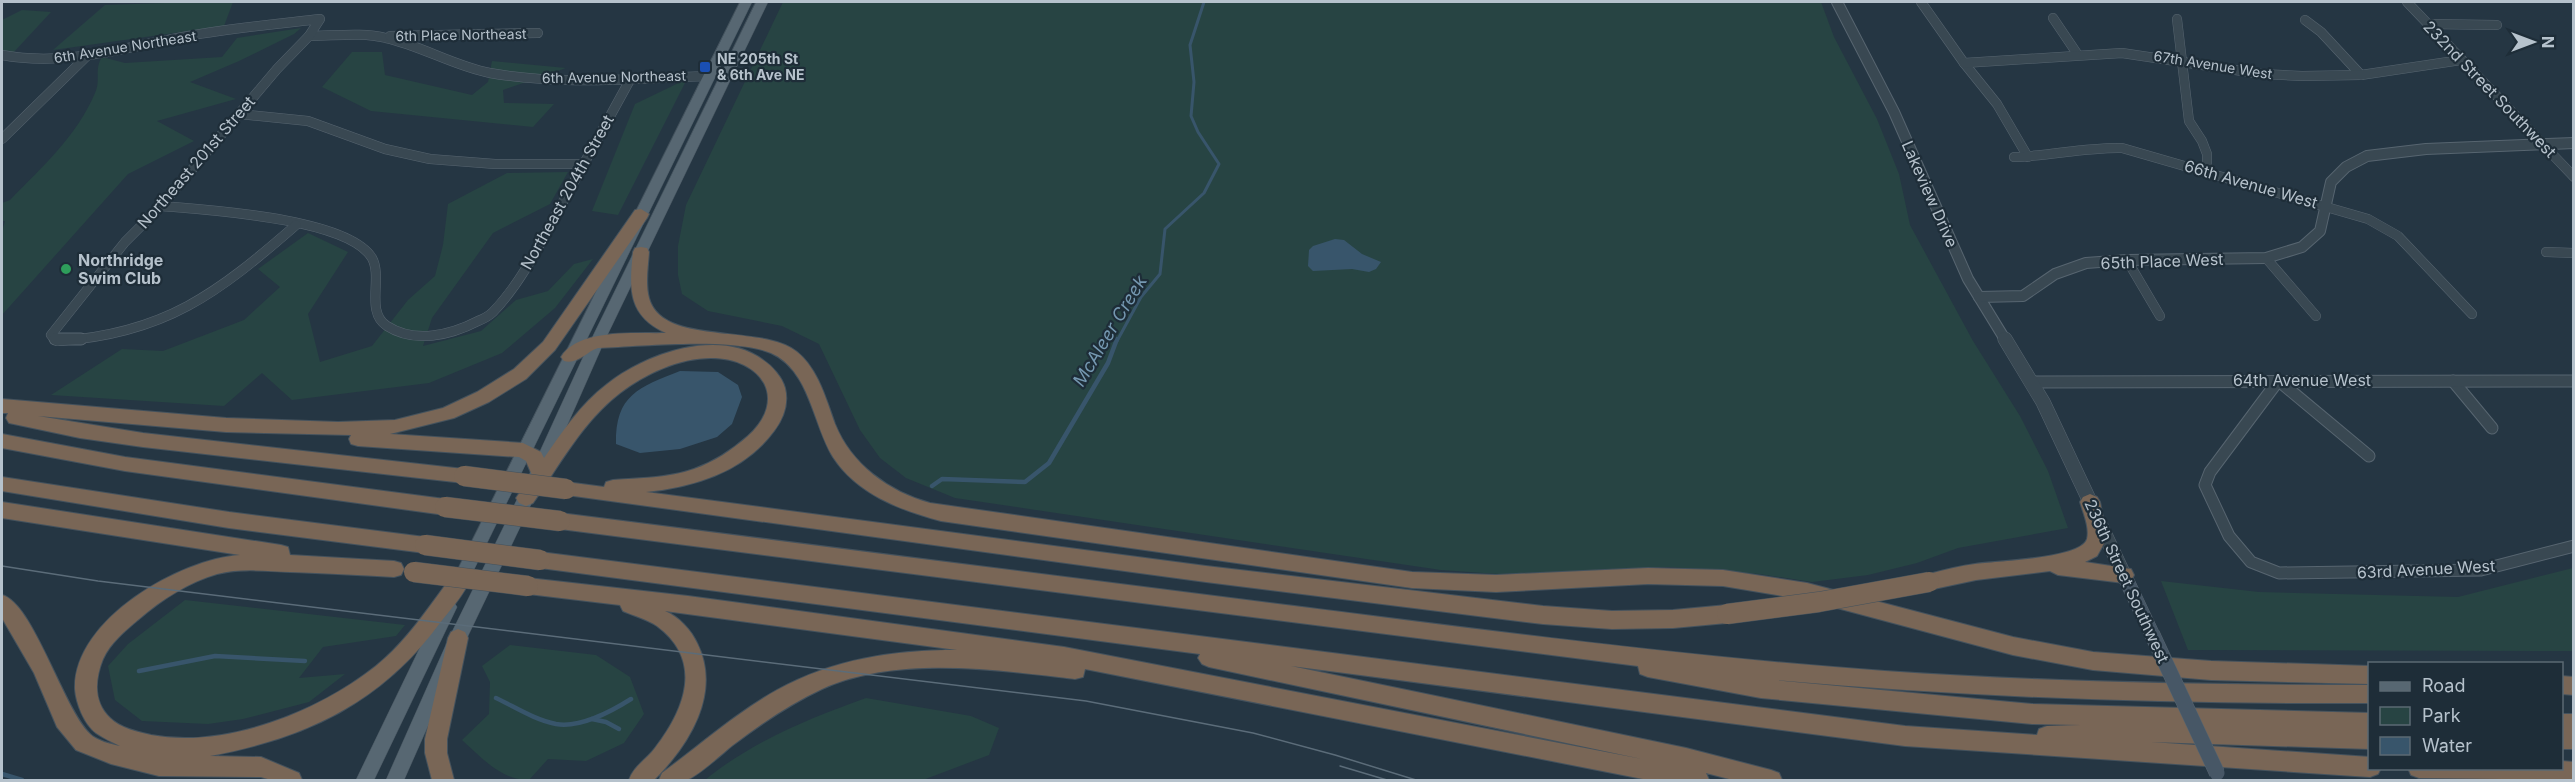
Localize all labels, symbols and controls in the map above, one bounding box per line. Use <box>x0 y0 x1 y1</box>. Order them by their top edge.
north arrow <box>2503 12 2563 72</box>
street label: 232nd Street Southwest <box>2419 16 2561 162</box>
street label: 6th Place Northeast <box>395 25 527 44</box>
street label: 6th Avenue Northeast <box>52 27 198 66</box>
text: N <box>2538 36 2558 48</box>
street label: 67th Avenue West <box>2153 47 2274 82</box>
place label: NE 205th St & 6th Ave NE <box>717 50 804 83</box>
marker: NE 205th St & 6th Ave NE <box>698 60 712 74</box>
street label: 6th Avenue Northeast <box>542 67 687 86</box>
street label: Northeast 201st Street <box>133 92 259 232</box>
street label: Northeast 204th Street <box>516 111 618 273</box>
street label: Lakeview Drive <box>1898 138 1962 250</box>
street label: 66th Avenue West <box>2182 155 2320 213</box>
street label: 65th Place West <box>2100 249 2224 273</box>
place label: Northridge Swim Club <box>78 250 163 288</box>
marker: Northridge Swim Club <box>59 262 73 276</box>
water label: McAleer Creek <box>1068 271 1151 390</box>
street label: 64th Avenue West <box>2233 370 2371 390</box>
street label: 236th Street Southwest <box>2080 496 2174 666</box>
street label: 63rd Avenue West <box>2356 555 2496 583</box>
legend <box>2368 662 2563 770</box>
text: Road <box>2422 675 2465 696</box>
text: Park <box>2422 705 2461 726</box>
text: Water <box>2422 735 2472 756</box>

